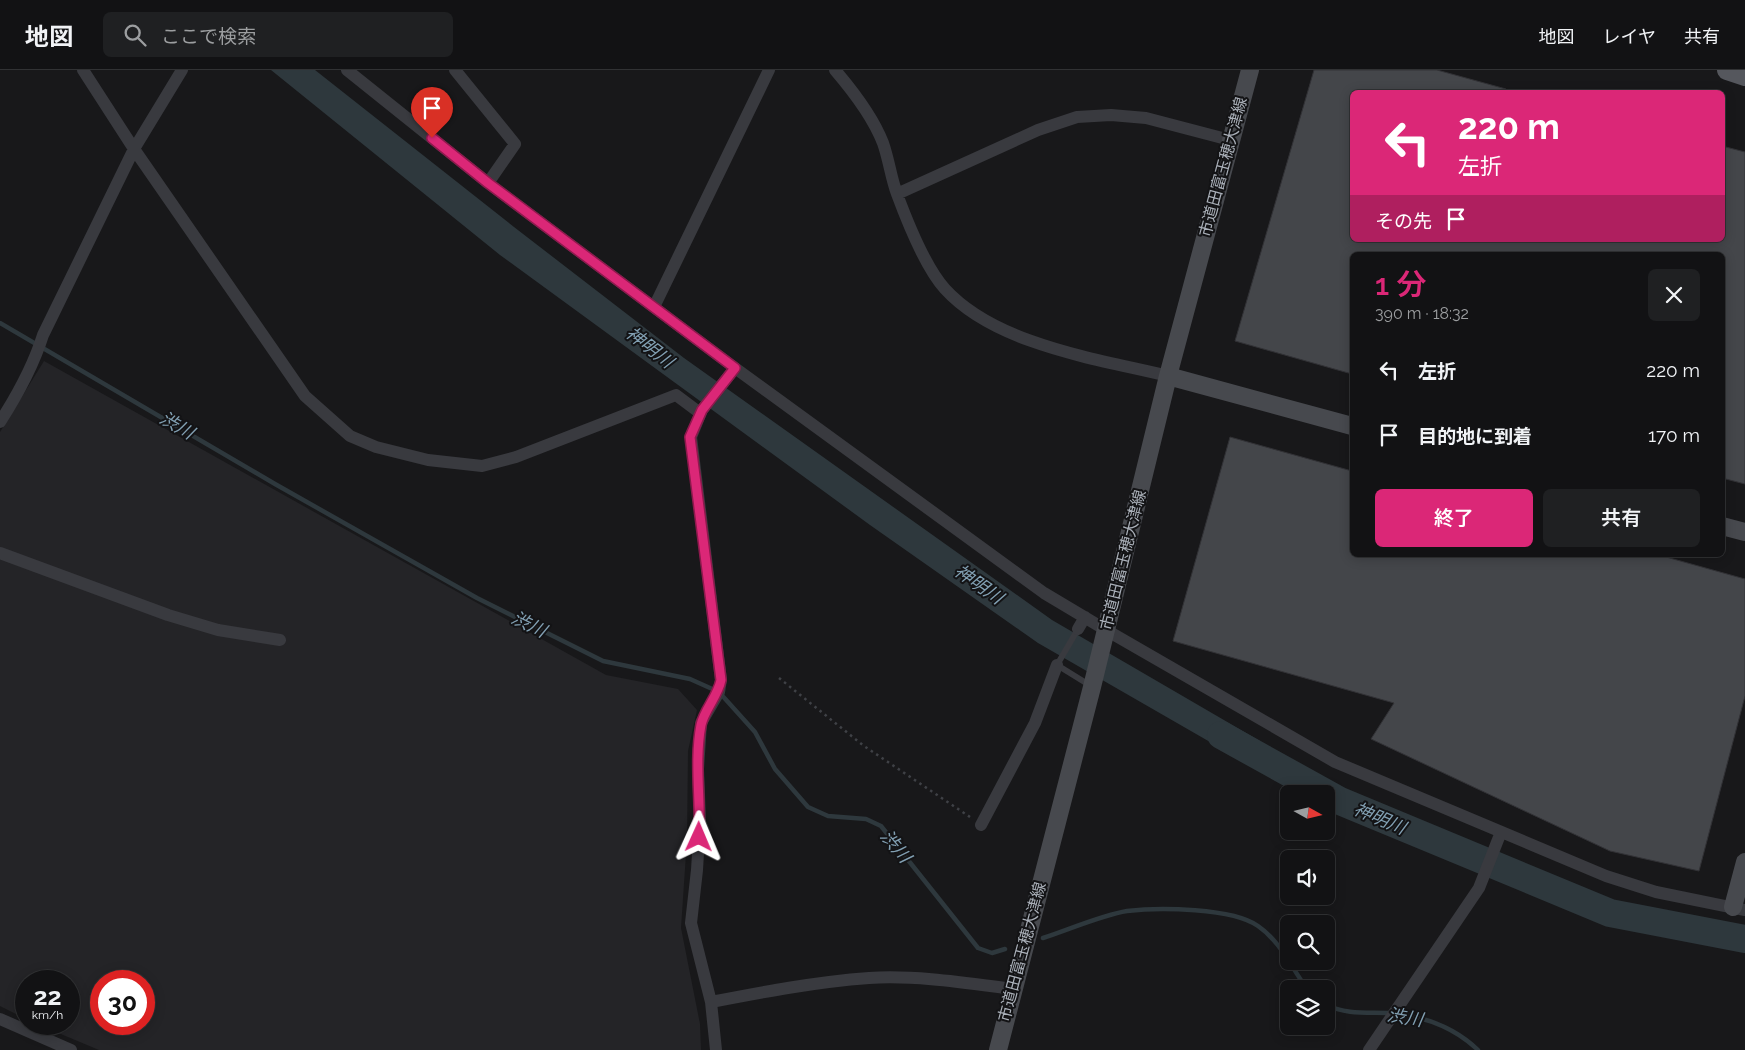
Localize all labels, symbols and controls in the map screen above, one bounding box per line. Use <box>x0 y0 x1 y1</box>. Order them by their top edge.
search box <box>103 12 453 57</box>
icon: search <box>121 21 149 49</box>
text: 地図 <box>25 22 73 51</box>
text: ここで検索 <box>161 25 256 47</box>
text: 地図 <box>1539 26 1575 47</box>
text: レイヤ <box>1603 26 1656 47</box>
text: 共有 <box>1684 26 1720 47</box>
pin <box>411 87 453 138</box>
icon: arrive <box>418 94 446 122</box>
street label: 市道田富玉穂大津線 <box>1195 95 1251 239</box>
text: 220 m <box>1458 106 1560 147</box>
icon: left <box>1375 110 1440 175</box>
text: 左折 <box>1458 153 1502 179</box>
icon: arrive <box>1442 205 1470 233</box>
text: その先 <box>1375 210 1432 232</box>
text: 1 分 <box>1375 267 1427 302</box>
button: close <box>1648 269 1700 321</box>
text: 390 m · 18:32 <box>1375 304 1469 323</box>
water label: 神明川 <box>622 322 679 373</box>
icon: left <box>1375 356 1403 384</box>
text: 220 m <box>1646 359 1700 381</box>
text: 左折 <box>1418 360 1456 382</box>
water label: 渋川 <box>156 407 200 444</box>
icon: arrive <box>1375 421 1403 449</box>
text: 170 m <box>1648 424 1700 446</box>
text: 目的地に到着 <box>1418 425 1532 447</box>
street label: 市道田富玉穂大津線 <box>1096 488 1150 632</box>
button: 終了 <box>1375 489 1533 547</box>
button: 共有 <box>1543 489 1700 547</box>
water label: 神明川 <box>951 560 1009 609</box>
water label: 渋川 <box>508 607 552 642</box>
north arrow <box>1280 785 1335 840</box>
map controls <box>1280 785 1335 1035</box>
water label: 神明川 <box>1351 798 1411 839</box>
position arrow <box>672 810 724 862</box>
water label: 渋川 <box>876 825 917 868</box>
button: sound <box>1280 850 1335 905</box>
street label: 市道田富玉穂大津線 <box>994 880 1050 1024</box>
button: search <box>1280 915 1335 970</box>
speed limit sign: 30 <box>90 970 155 1035</box>
button: layers <box>1280 980 1335 1035</box>
text: 22 <box>33 981 62 1011</box>
water label: 渋川 <box>1386 1004 1426 1030</box>
text: km/h <box>32 1008 63 1022</box>

